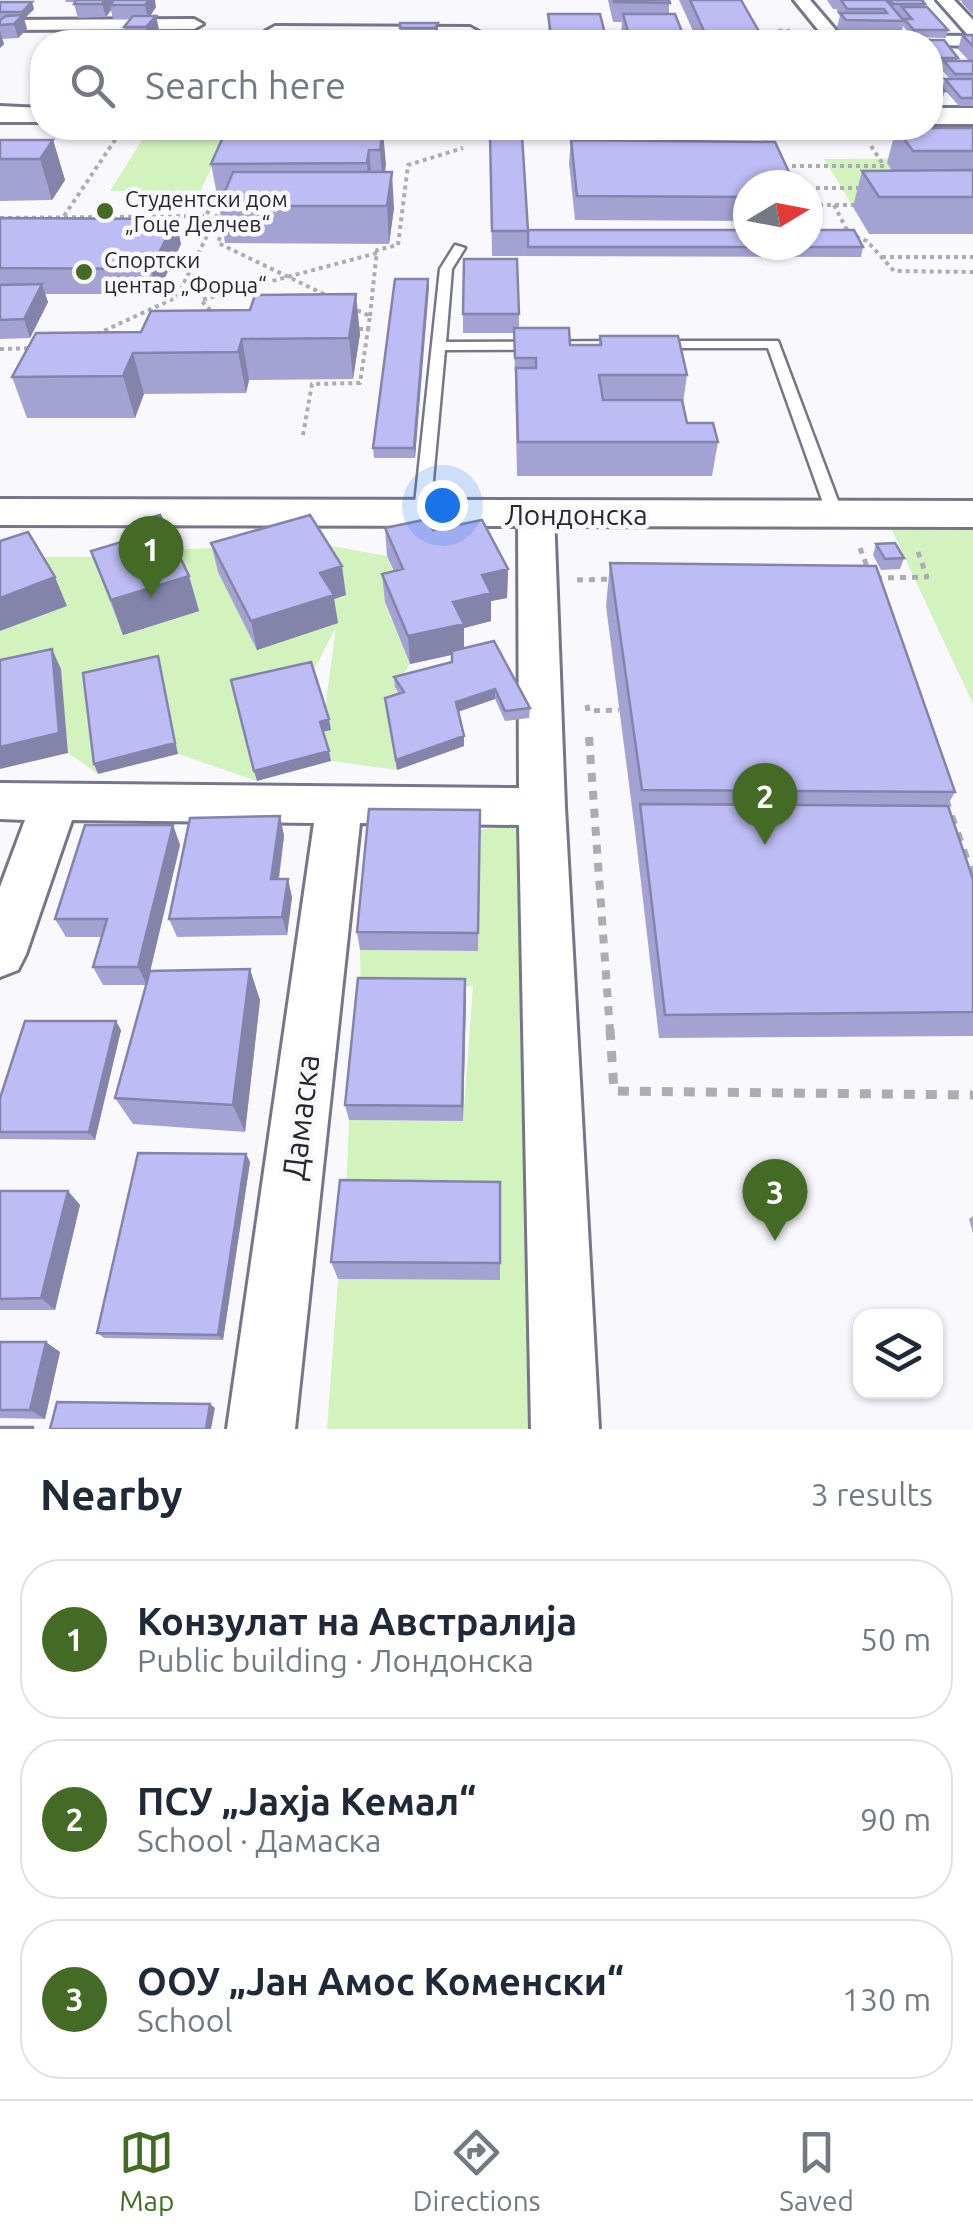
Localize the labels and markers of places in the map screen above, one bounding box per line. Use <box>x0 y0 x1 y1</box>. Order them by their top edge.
place label: Студентски дом „Гоце Делчев“ <box>125 186 288 236</box>
marker: Студентски дом „Гоце Делчев“ <box>94 200 116 222</box>
place label: Спортски центар „Форца“ <box>104 247 267 297</box>
marker: Спортски центар „Форца“ <box>73 261 95 283</box>
pin: 1 <box>118 516 184 598</box>
pin: 2 <box>732 762 798 845</box>
pin: 3 <box>742 1158 808 1241</box>

